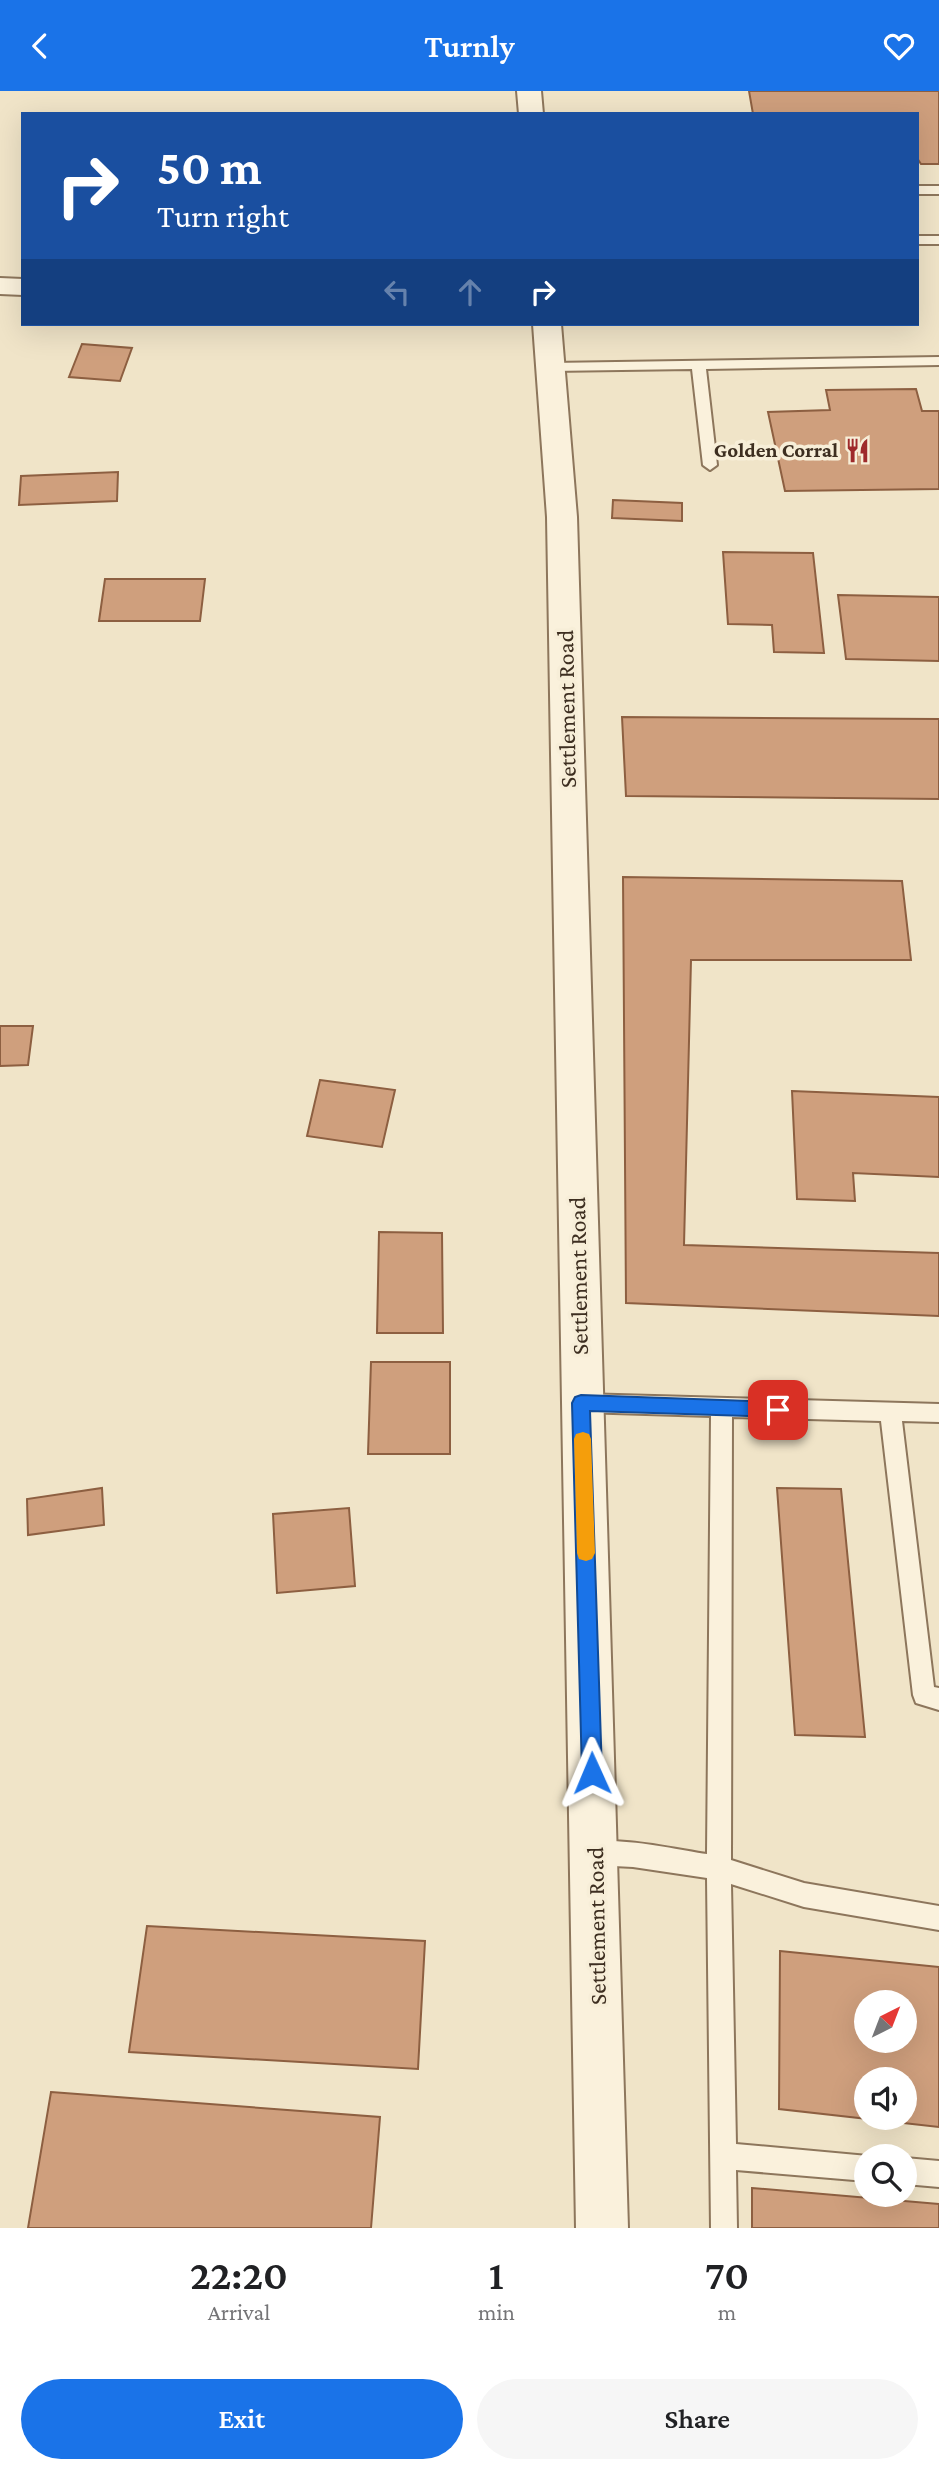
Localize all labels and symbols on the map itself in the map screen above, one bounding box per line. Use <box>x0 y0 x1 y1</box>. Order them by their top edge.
restaurant icon: Golden Corral <box>844 436 872 464</box>
place label: Golden Corral <box>714 438 838 462</box>
street label: Settlement Road <box>551 629 581 788</box>
street label: Settlement Road <box>563 1196 593 1355</box>
pin <box>748 1380 808 1440</box>
position arrow <box>555 1736 629 1810</box>
street label: Settlement Road <box>581 1846 611 2005</box>
north arrow <box>854 1990 917 2053</box>

